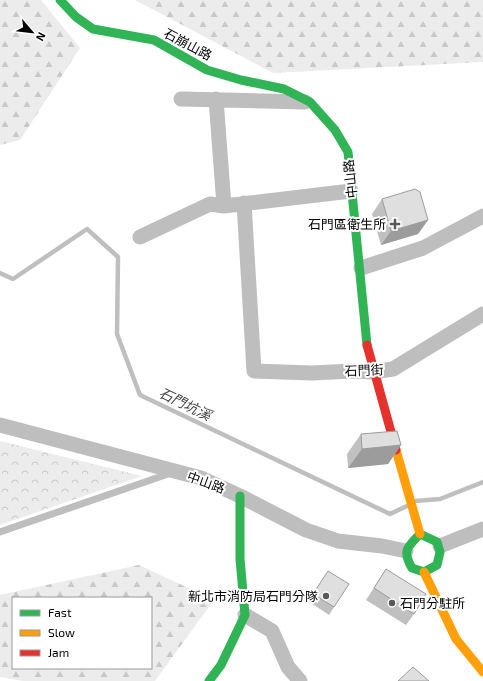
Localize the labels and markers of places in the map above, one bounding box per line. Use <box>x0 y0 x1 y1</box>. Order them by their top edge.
place label: 石門區衛生所 <box>308 216 386 232</box>
marker: 石門區衛生所 <box>389 218 401 230</box>
place label: 新北市消防局石門分隊 <box>188 588 318 604</box>
marker: 新北市消防局石門分隊 <box>321 591 331 601</box>
place label: 石門分駐所 <box>400 595 465 611</box>
marker: 石門分駐所 <box>387 598 397 608</box>

